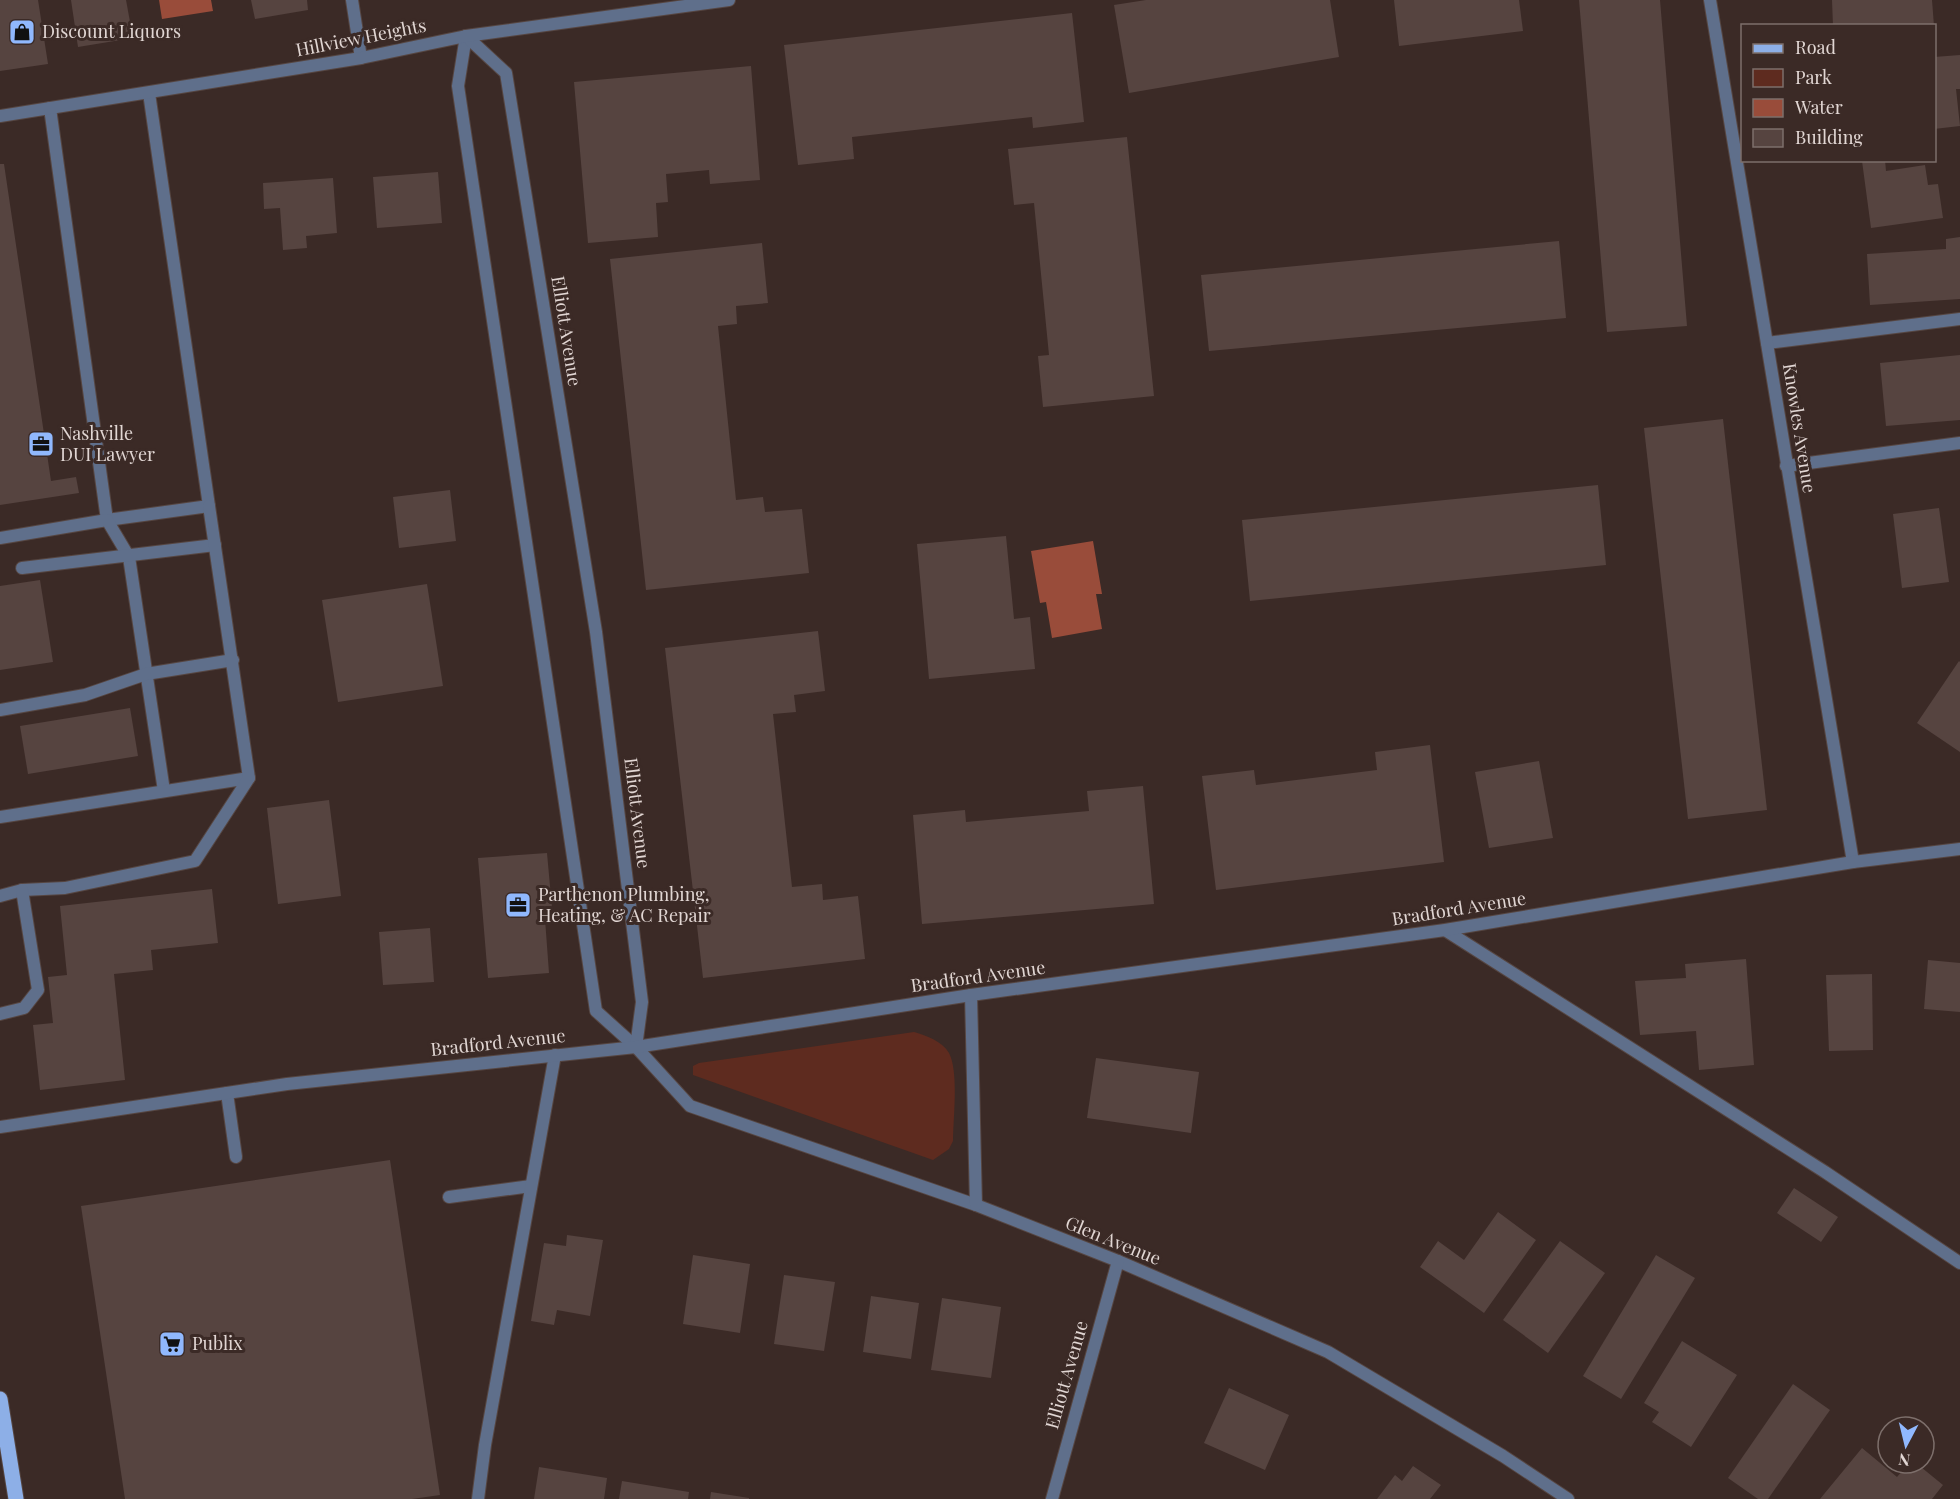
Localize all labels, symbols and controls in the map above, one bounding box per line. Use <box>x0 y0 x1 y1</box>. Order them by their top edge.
street label: Hillview Heights <box>294 13 428 61</box>
shop icon: Discount Liquors <box>7 17 37 47</box>
place label: Discount Liquors <box>42 19 181 43</box>
legend <box>1741 24 1936 162</box>
text: Road <box>1795 35 1836 59</box>
text: Park <box>1795 65 1832 89</box>
text: Water <box>1794 95 1843 119</box>
text: Building <box>1795 125 1863 149</box>
street label: Elliott Avenue <box>546 274 588 388</box>
street label: Knowles Avenue <box>1778 361 1822 494</box>
place label: Nashville DUI Lawyer <box>60 421 155 466</box>
office icon: Nashville DUI Lawyer <box>26 429 56 459</box>
street label: Elliott Avenue <box>619 756 657 870</box>
place label: Parthenon Plumbing, Heating, & AC Repair <box>538 882 711 927</box>
street label: Bradford Avenue <box>1390 886 1528 930</box>
office icon: Parthenon Plumbing, Heating, & AC Repair <box>503 890 533 920</box>
street label: Bradford Avenue <box>909 955 1047 997</box>
street label: Bradford Avenue <box>429 1023 567 1061</box>
street label: Glen Avenue <box>1062 1210 1165 1270</box>
street label: Elliott Avenue <box>1039 1318 1093 1432</box>
supermarket icon: Publix <box>157 1329 187 1359</box>
place label: Publix <box>192 1331 243 1355</box>
north arrow <box>1876 1415 1936 1475</box>
text: N <box>1897 1449 1911 1472</box>

